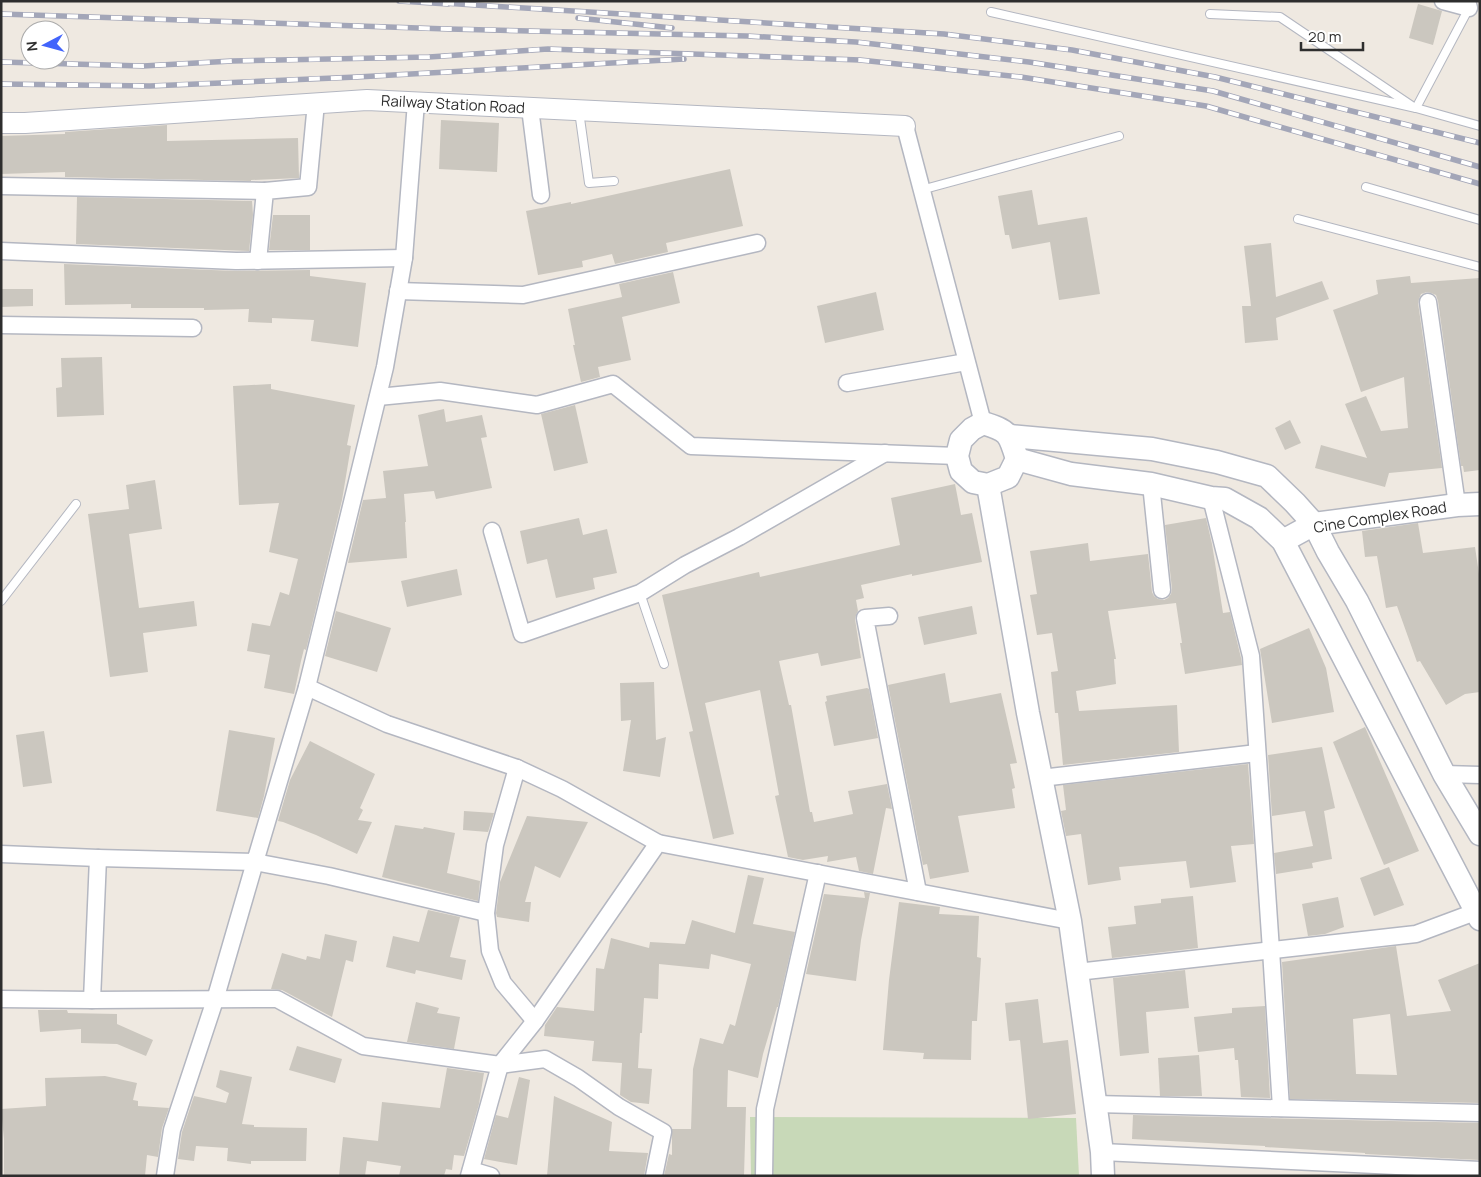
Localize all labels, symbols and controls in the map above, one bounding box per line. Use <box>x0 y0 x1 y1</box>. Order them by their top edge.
north arrow <box>20 20 70 70</box>
scale bar <box>1301 20 1364 52</box>
text: 20 m <box>1308 26 1341 47</box>
text: N <box>22 40 42 52</box>
street label: Railway Station Road <box>381 90 525 118</box>
street label: Cine Complex Road <box>1312 496 1448 538</box>

